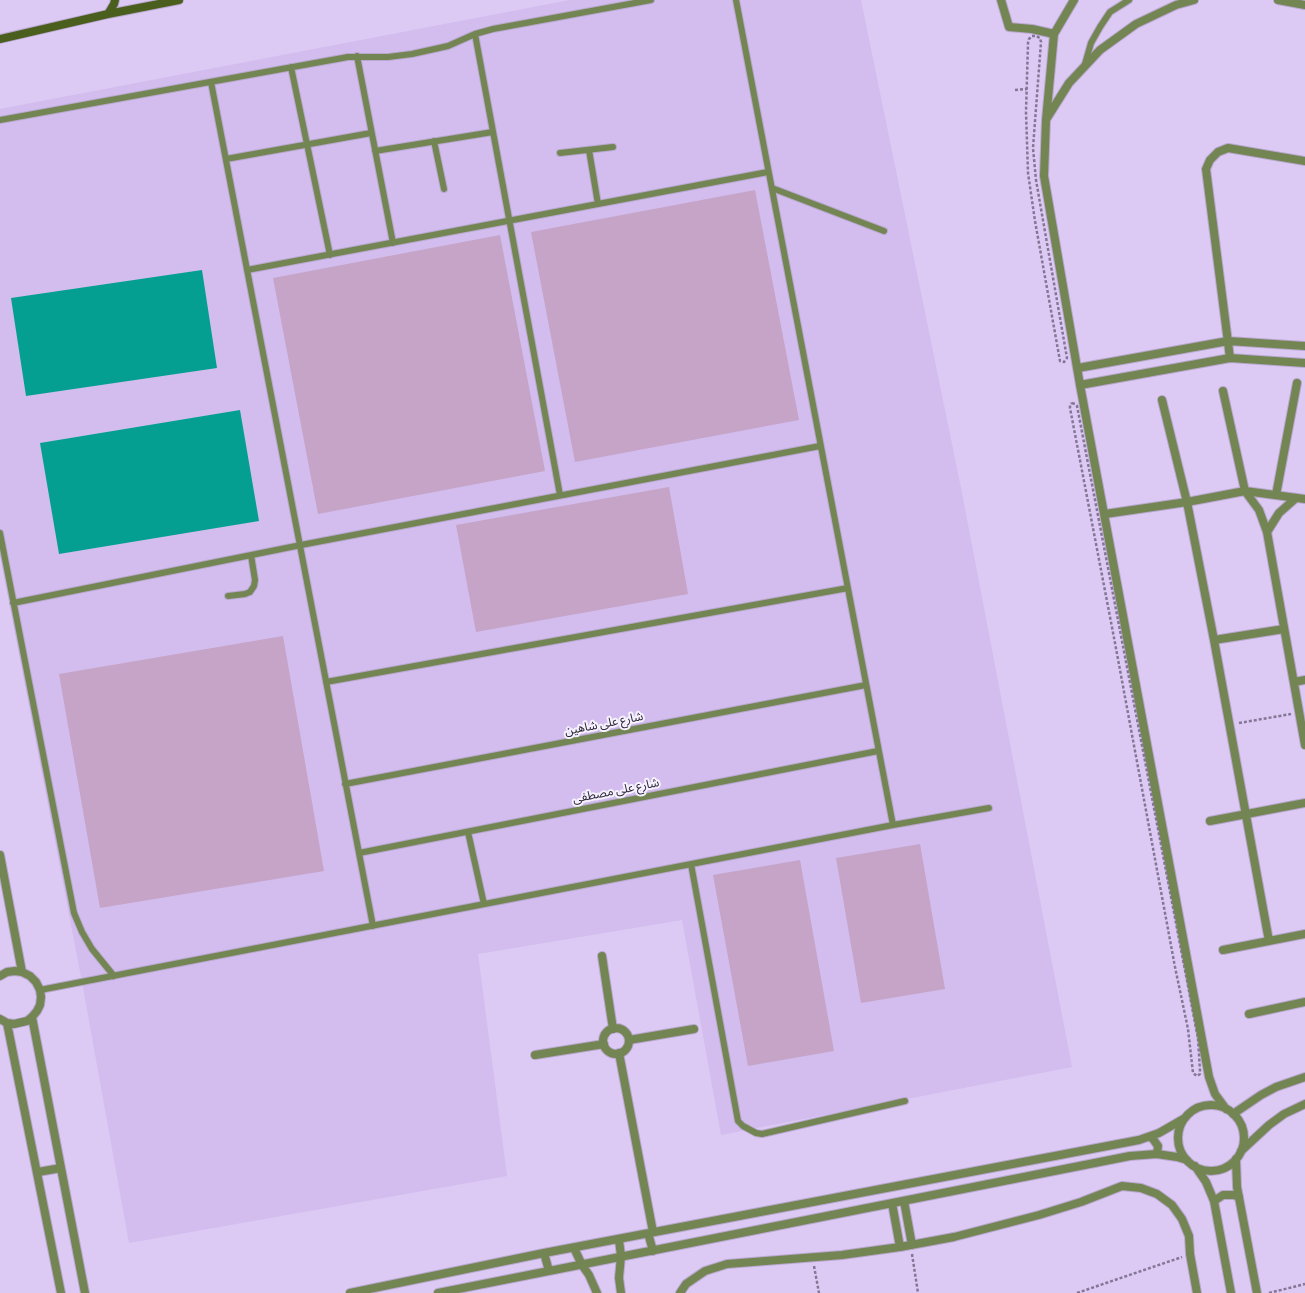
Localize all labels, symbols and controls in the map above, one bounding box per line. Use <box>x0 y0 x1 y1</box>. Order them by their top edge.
street label: شارع على شاهين <box>564 709 644 739</box>
street label: شارع على مصطفى <box>572 776 660 806</box>

